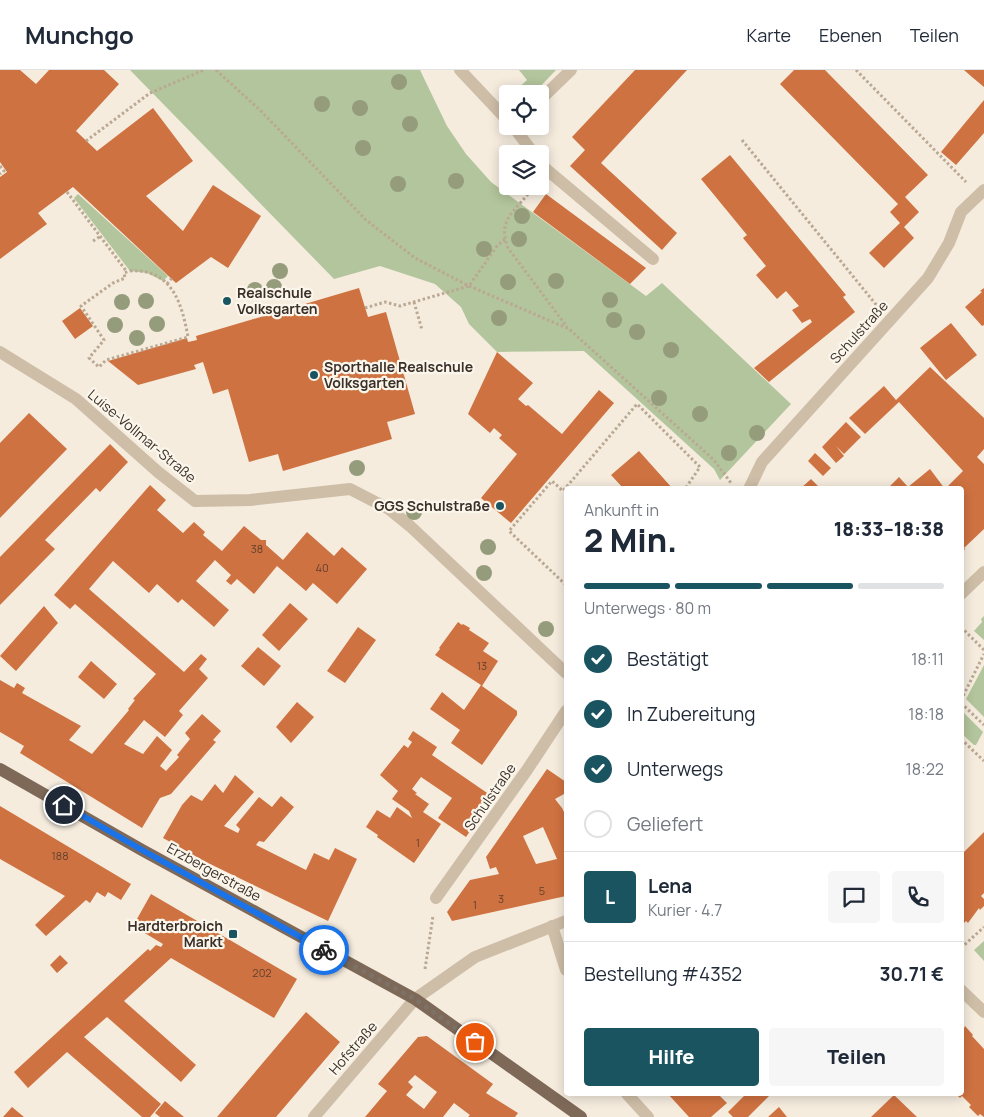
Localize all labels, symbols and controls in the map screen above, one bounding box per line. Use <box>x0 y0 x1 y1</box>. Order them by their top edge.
text: Munchgo <box>25 18 134 51</box>
text: Karte <box>747 23 791 47</box>
text: Ebenen <box>819 23 882 47</box>
text: Teilen <box>910 23 959 47</box>
map controls <box>499 85 549 195</box>
button: locate <box>499 85 549 135</box>
button: layers <box>499 145 549 195</box>
place label: Realschule Volksgarten <box>237 283 318 318</box>
marker: Realschule Volksgarten <box>221 295 233 307</box>
street label: Schulstraße <box>825 296 892 367</box>
place label: Sporthalle Realschule Volksgarten <box>324 357 473 392</box>
marker: Sporthalle Realschule Volksgarten <box>308 369 320 381</box>
street label: Luise-Vollmar-Straße <box>84 385 200 487</box>
place label: GGS Schulstraße <box>374 496 490 515</box>
text: Ankunft in <box>584 499 659 521</box>
marker: GGS Schulstraße <box>494 500 506 512</box>
text: 18:33–18:38 <box>834 516 944 542</box>
text: 2 Min. <box>584 518 677 562</box>
house number: 38 <box>251 541 263 556</box>
house number: 40 <box>315 560 329 575</box>
text: Unterwegs · 80 m <box>584 597 711 619</box>
icon: check <box>584 645 612 673</box>
text: Bestätigt <box>627 646 709 672</box>
text: 18:11 <box>911 648 944 670</box>
house number: 13 <box>477 658 487 673</box>
icon: check <box>584 700 612 728</box>
text: In Zubereitung <box>627 701 755 727</box>
text: 18:18 <box>908 703 944 725</box>
icon: check <box>584 755 612 783</box>
text: Unterwegs <box>627 756 723 782</box>
text: 18:22 <box>905 758 944 780</box>
street label: Schulstraße <box>459 759 520 834</box>
pin <box>43 784 85 826</box>
icon: home <box>50 791 78 819</box>
text: Geliefert <box>627 811 703 837</box>
house number: 1 <box>416 835 420 850</box>
street label: Erzbergerstraße <box>164 838 265 905</box>
house number: 188 <box>51 848 69 863</box>
button: chat <box>828 871 880 923</box>
button: phone <box>892 871 944 923</box>
text: Lena <box>648 873 692 899</box>
house number: 5 <box>539 883 545 898</box>
text: L <box>605 884 615 910</box>
house number: 3 <box>498 891 504 906</box>
house number: 1 <box>473 897 477 912</box>
text: Kurier · 4.7 <box>648 899 722 921</box>
place label: Hardterbroich Markt <box>128 916 223 951</box>
courier <box>299 925 349 975</box>
marker: Hardterbroich Markt <box>227 928 239 940</box>
icon: bike <box>310 936 338 964</box>
text: Bestellung #4352 <box>584 961 742 987</box>
text: 30.71 € <box>879 961 944 987</box>
house number: 202 <box>252 965 272 980</box>
street label: Hofstraße <box>324 1017 381 1078</box>
pin <box>454 1021 496 1063</box>
icon: bag <box>461 1028 489 1056</box>
button: Hilfe <box>584 1028 759 1086</box>
button: Teilen <box>769 1028 944 1086</box>

